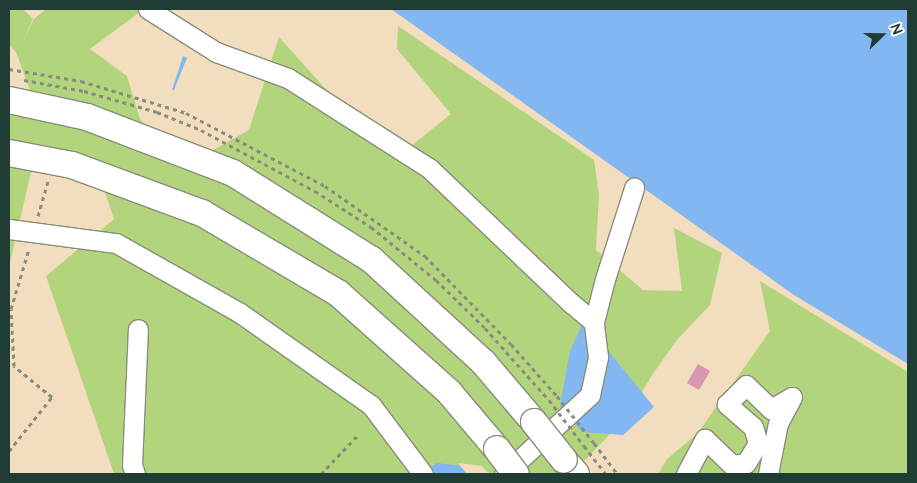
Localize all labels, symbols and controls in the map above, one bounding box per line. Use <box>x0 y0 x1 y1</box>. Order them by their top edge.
north arrow <box>857 10 907 60</box>
text: N <box>885 22 907 37</box>

